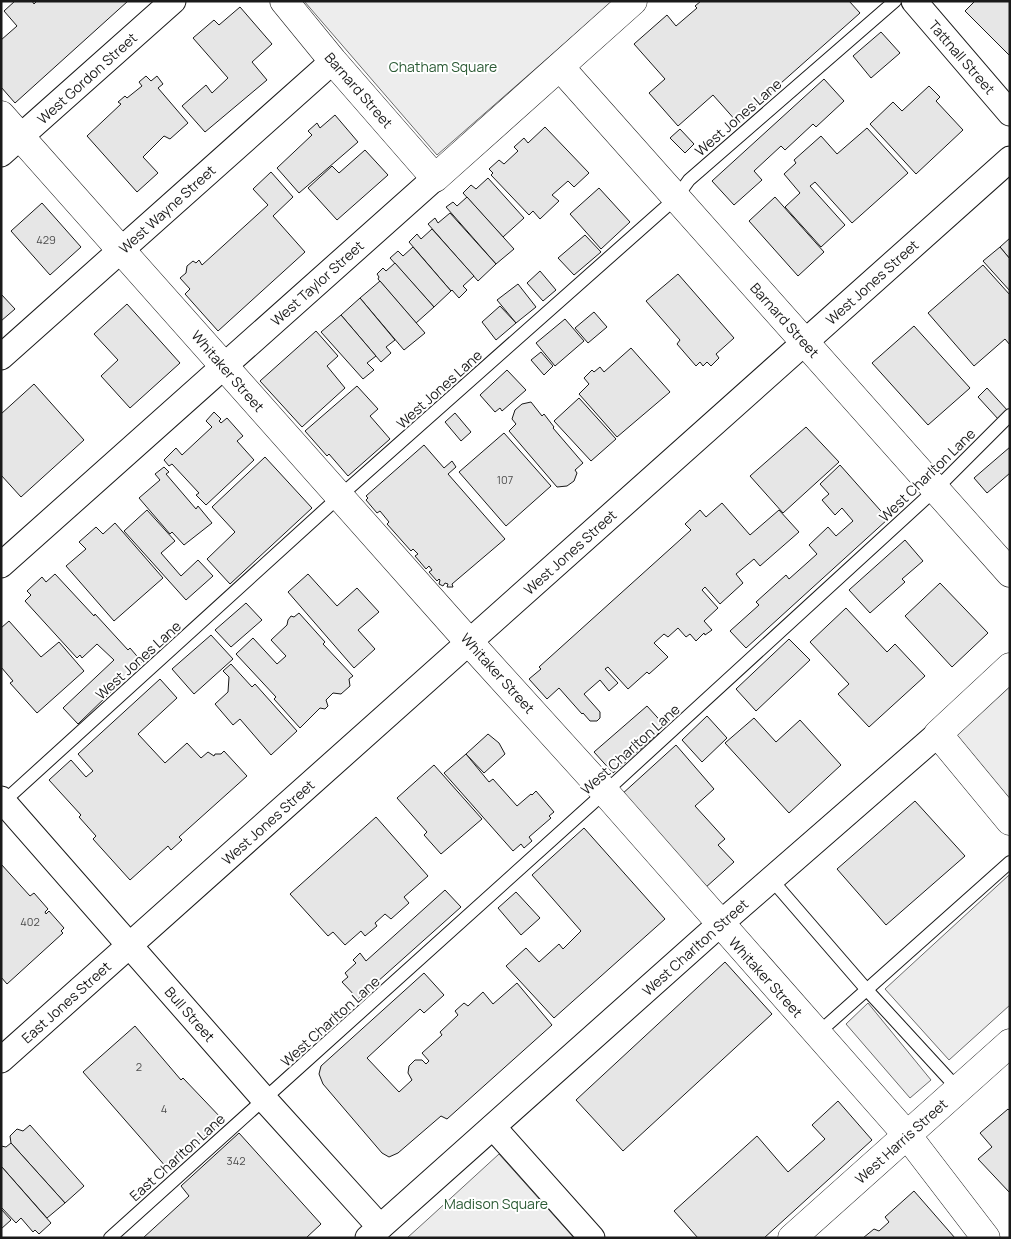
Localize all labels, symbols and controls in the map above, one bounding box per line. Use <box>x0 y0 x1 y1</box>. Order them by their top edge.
street label: Tattnall Street <box>925 16 1000 98</box>
street label: West Gordon Street <box>33 28 141 128</box>
street label: Barnard Street <box>321 48 397 132</box>
park label: Chatham Square <box>389 57 497 76</box>
street label: West Jones Lane <box>691 74 785 160</box>
street label: West Wayne Street <box>115 160 220 257</box>
house number: 429 <box>36 232 56 247</box>
street label: West Jones Street <box>822 235 923 329</box>
street label: West Taylor Street <box>266 236 368 330</box>
street label: Barnard Street <box>746 278 824 362</box>
street label: Whitaker Street <box>187 326 269 416</box>
street label: West Jones Lane <box>392 345 486 433</box>
street label: West Charlton Lane <box>875 424 979 526</box>
house number: 107 <box>497 472 513 487</box>
street label: West Jones Street <box>520 505 621 599</box>
street label: West Jones Lane <box>91 616 185 704</box>
street label: Whitaker Street <box>457 629 539 718</box>
street label: West Charlton Lane <box>577 700 683 798</box>
street label: West Jones Street <box>218 775 319 869</box>
street label: West Charlton Street <box>638 894 752 1000</box>
house number: 402 <box>20 914 40 929</box>
street label: Whitaker Street <box>725 933 807 1022</box>
street label: East Jones Street <box>17 957 115 1047</box>
street label: West Charlton Lane <box>277 972 383 1070</box>
street label: Bull Street <box>161 982 220 1046</box>
house number: 2 <box>136 1059 142 1074</box>
street label: West Harris Street <box>851 1094 952 1188</box>
house number: 4 <box>161 1101 167 1116</box>
street label: East Charlton Lane <box>125 1109 229 1205</box>
house number: 342 <box>227 1153 245 1168</box>
park label: Madison Square <box>444 1194 548 1213</box>

